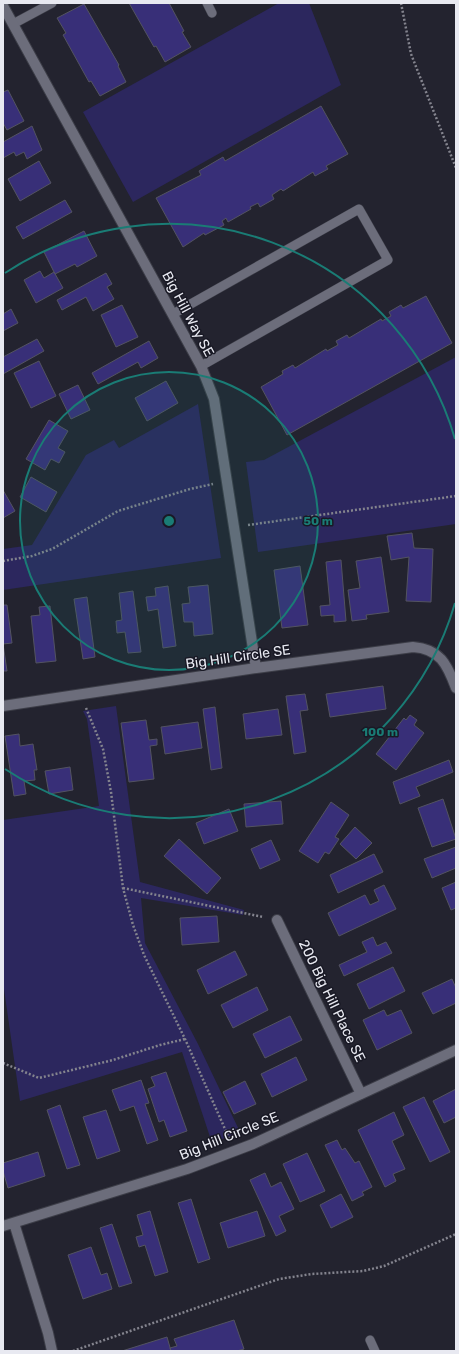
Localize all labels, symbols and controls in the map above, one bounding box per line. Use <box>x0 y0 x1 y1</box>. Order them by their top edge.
street label: Big Hill Way SE <box>158 268 218 360</box>
centre of rings <box>162 514 176 528</box>
text: 50 m <box>303 514 333 528</box>
street label: Big Hill Circle SE <box>185 641 291 673</box>
text: 100 m <box>362 725 398 739</box>
street label: 200 Big Hill Place SE <box>295 937 369 1065</box>
street label: Big Hill Circle SE <box>177 1108 281 1164</box>

